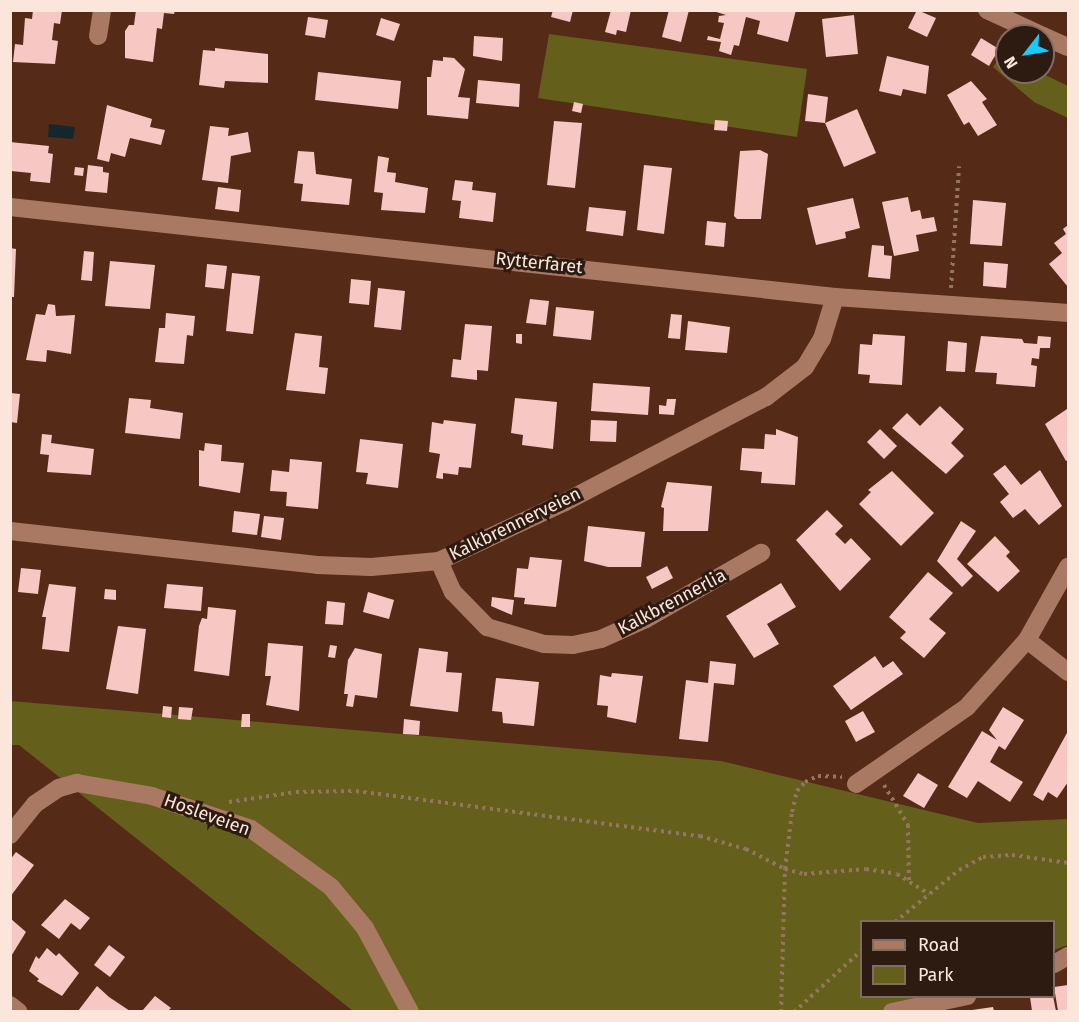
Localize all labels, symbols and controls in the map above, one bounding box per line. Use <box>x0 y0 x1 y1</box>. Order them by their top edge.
north arrow <box>995 24 1055 84</box>
text: N <box>1000 53 1022 72</box>
street label: Rytterfaret <box>494 248 584 278</box>
street label: Kalkbrennerveien <box>446 483 584 565</box>
street label: Kalkbrennerlia <box>614 564 730 640</box>
street label: Hosleveien <box>161 789 253 841</box>
legend <box>860 920 1055 998</box>
text: Road <box>918 934 960 956</box>
text: Park <box>918 964 953 986</box>

